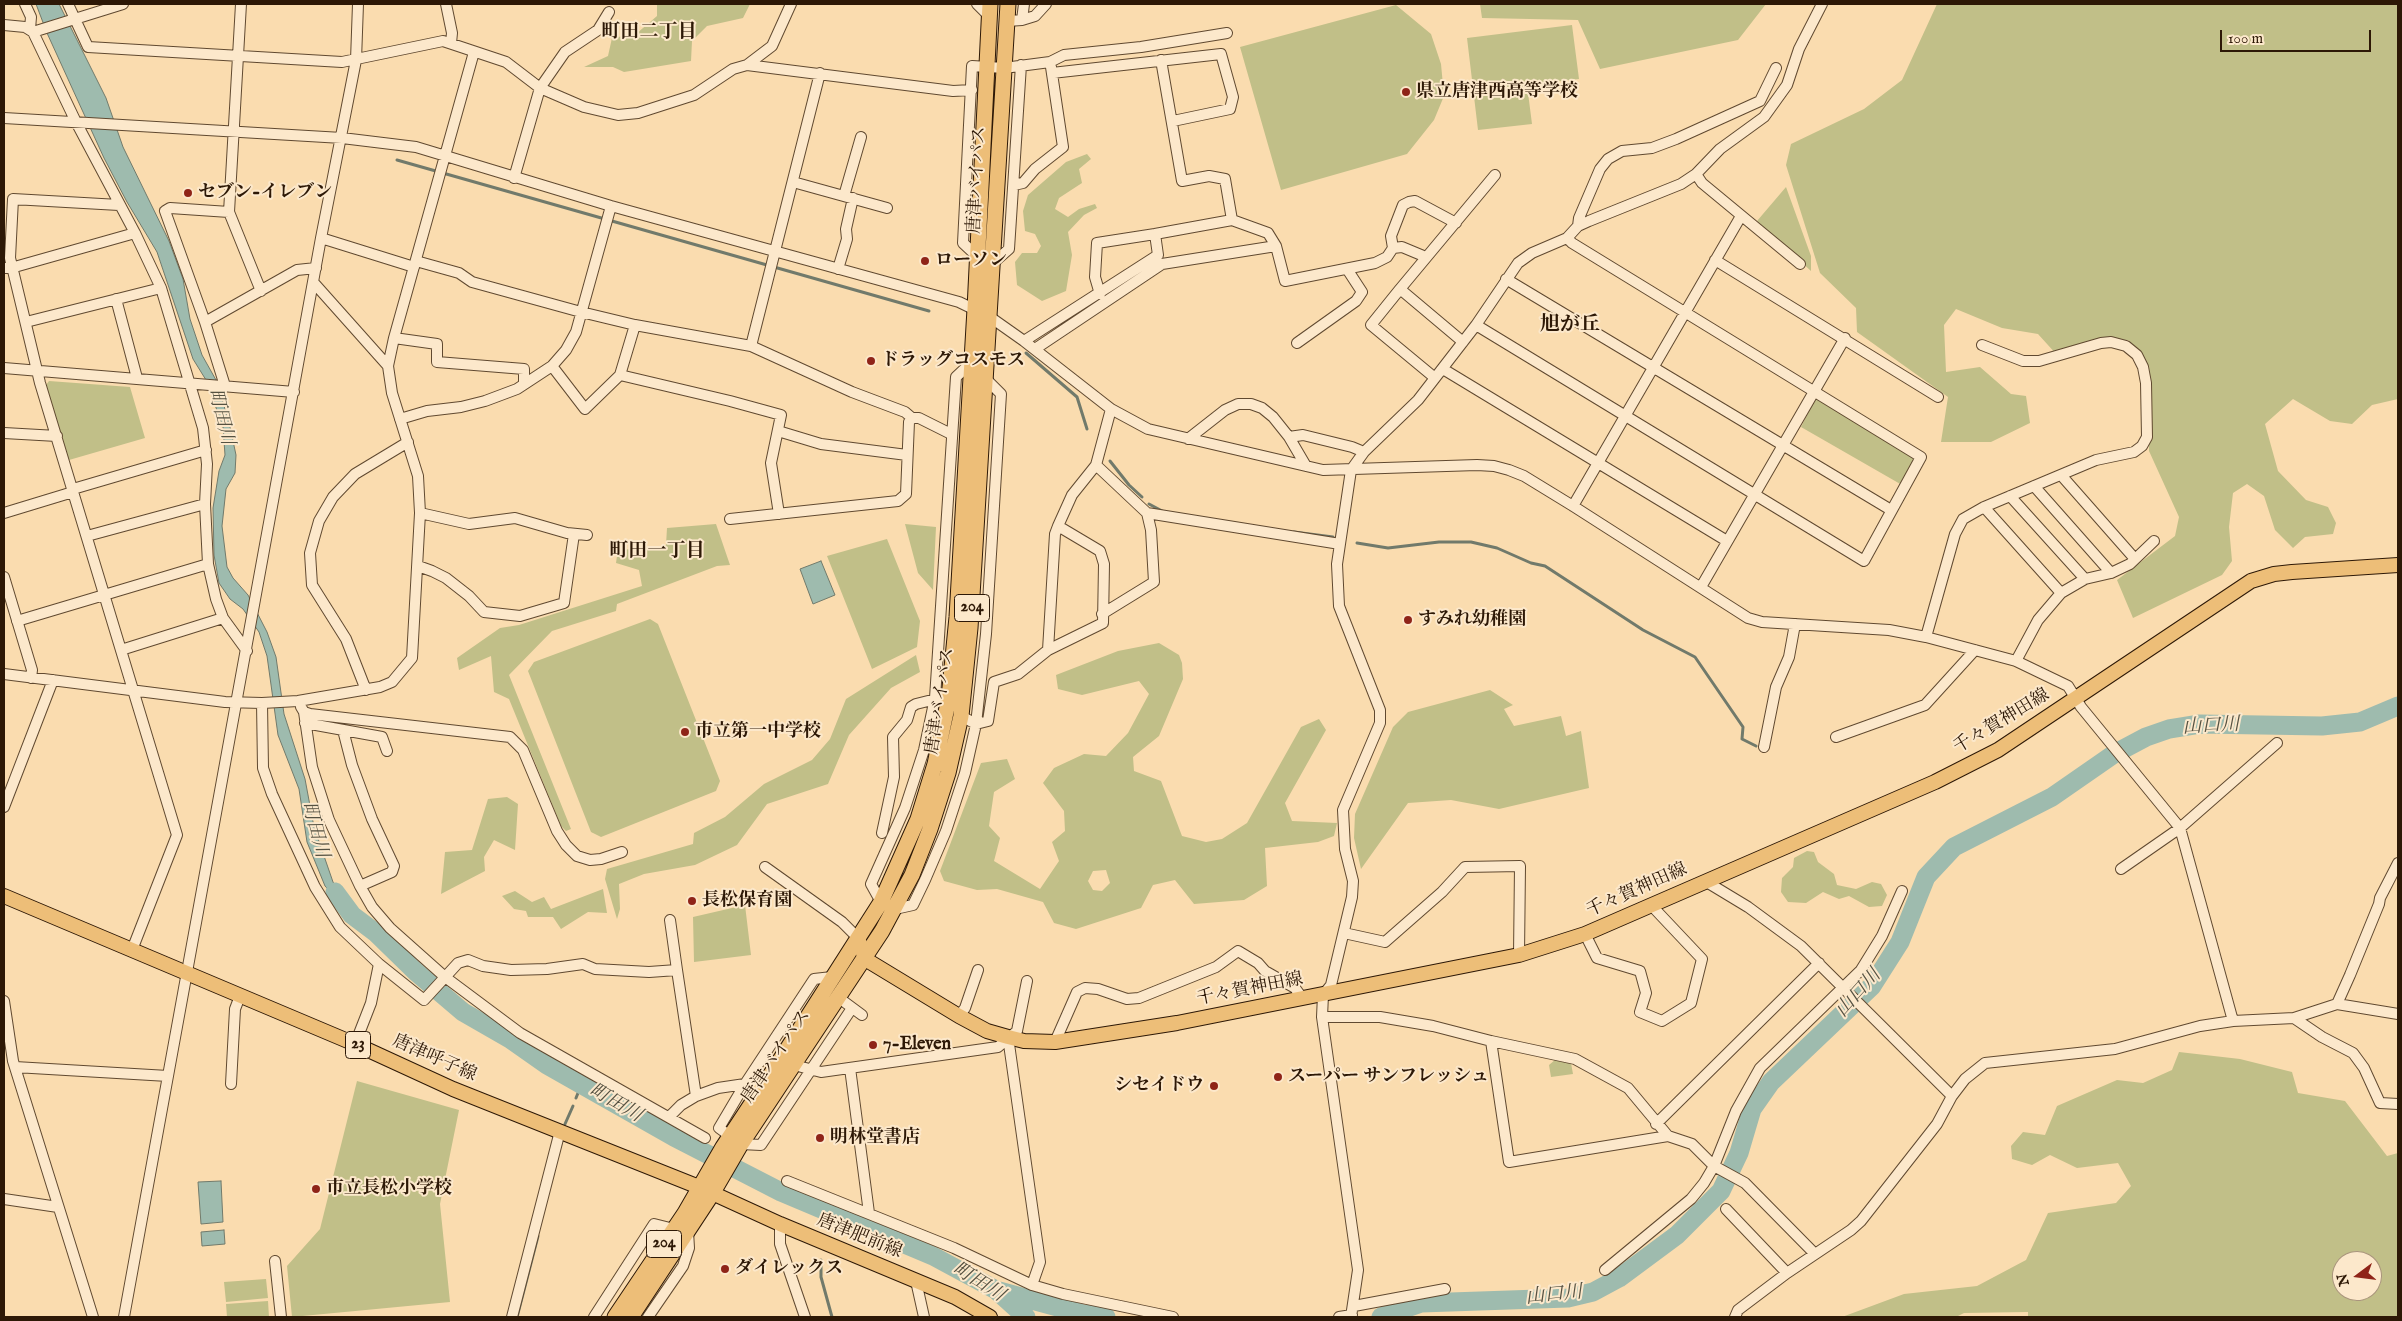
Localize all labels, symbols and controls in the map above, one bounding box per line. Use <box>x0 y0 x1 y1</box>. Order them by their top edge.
scale bar <box>2222 20 2373 52</box>
district label: 町田二丁目 <box>602 22 696 44</box>
text: 100 m <box>2228 29 2263 48</box>
place label: 県立唐津西高等学校 <box>1416 81 1578 103</box>
marker: 県立唐津西高等学校 <box>1400 86 1412 98</box>
street label: 唐津バイパス <box>964 126 992 234</box>
place label: セブン-イレブン <box>198 182 332 204</box>
marker: セブン-イレブン <box>182 187 194 199</box>
place label: ローソン <box>935 250 1007 272</box>
marker: ローソン <box>919 255 931 267</box>
district label: 旭が丘 <box>1540 314 1600 338</box>
place label: ドラッグコスモス <box>881 350 1025 372</box>
marker: ドラッグコスモス <box>865 355 877 367</box>
water label: 町田川 <box>202 387 238 447</box>
district label: 町田一丁目 <box>610 541 704 563</box>
road number: 204 <box>954 594 990 622</box>
place label: すみれ幼稚園 <box>1418 609 1526 631</box>
marker: すみれ幼稚園 <box>1402 614 1414 626</box>
street label: 唐津バイパス <box>922 646 960 756</box>
street label: 千々賀神田線 <box>1950 685 2054 759</box>
water label: 山口川 <box>2182 714 2240 740</box>
place label: 市立第一中学校 <box>695 721 821 743</box>
marker: 市立第一中学校 <box>679 726 691 738</box>
water label: 町田川 <box>296 800 332 860</box>
street label: 千々賀神田線 <box>1583 859 1691 923</box>
place label: 長松保育園 <box>702 890 792 912</box>
marker: 長松保育園 <box>686 895 698 907</box>
water label: 山口川 <box>1831 965 1887 1023</box>
street label: 千々賀神田線 <box>1195 969 1305 1011</box>
street label: 唐津バイパス <box>738 1006 816 1108</box>
street label: 唐津呼子線 <box>388 1031 480 1087</box>
road number: 23 <box>346 1032 370 1058</box>
place label: 7-Eleven <box>883 1034 951 1056</box>
marker: 7-Eleven <box>867 1039 879 1051</box>
place label: スーパー サンフレッシュ <box>1288 1066 1489 1088</box>
marker: スーパー サンフレッシュ <box>1272 1071 1284 1083</box>
place label: シセイドウ <box>1114 1075 1204 1097</box>
water label: 町田川 <box>585 1080 645 1128</box>
marker: シセイドウ <box>1208 1080 1220 1092</box>
place label: 明林堂書店 <box>830 1127 920 1149</box>
marker: 明林堂書店 <box>814 1132 826 1144</box>
place label: 市立長松小学校 <box>326 1178 452 1200</box>
marker: 市立長松小学校 <box>310 1183 322 1195</box>
street label: 唐津肥前線 <box>813 1210 905 1264</box>
road number: 204 <box>646 1230 682 1258</box>
north arrow <box>2332 1251 2382 1301</box>
place label: ダイレックス <box>735 1258 843 1280</box>
water label: 町田川 <box>948 1258 1008 1308</box>
marker: ダイレックス <box>719 1263 731 1275</box>
text: N <box>2333 1271 2354 1288</box>
water label: 山口川 <box>1524 1282 1584 1310</box>

